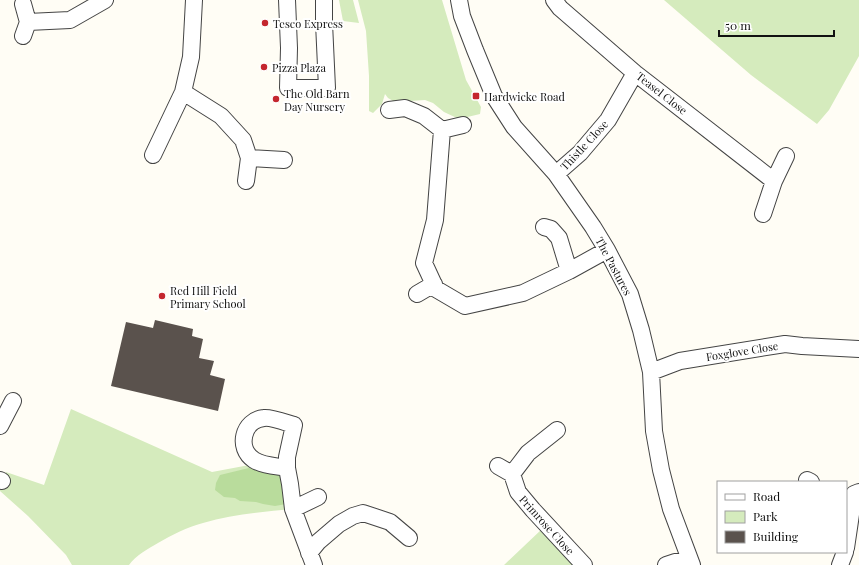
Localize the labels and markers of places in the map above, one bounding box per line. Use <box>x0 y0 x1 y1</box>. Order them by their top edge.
place label: Tesco Express <box>273 16 343 31</box>
marker: Tesco Express <box>260 18 270 28</box>
place label: Pizza Plaza <box>272 60 326 75</box>
marker: Pizza Plaza <box>259 62 269 72</box>
place label: The Old Barn Day Nursery <box>284 86 350 114</box>
place label: Hardwicke Road <box>484 89 566 104</box>
marker: Hardwicke Road <box>471 91 481 101</box>
marker: The Old Barn Day Nursery <box>271 94 281 104</box>
place label: Red Hill Field Primary School <box>170 283 246 311</box>
marker: Red Hill Field Primary School <box>157 291 167 301</box>

